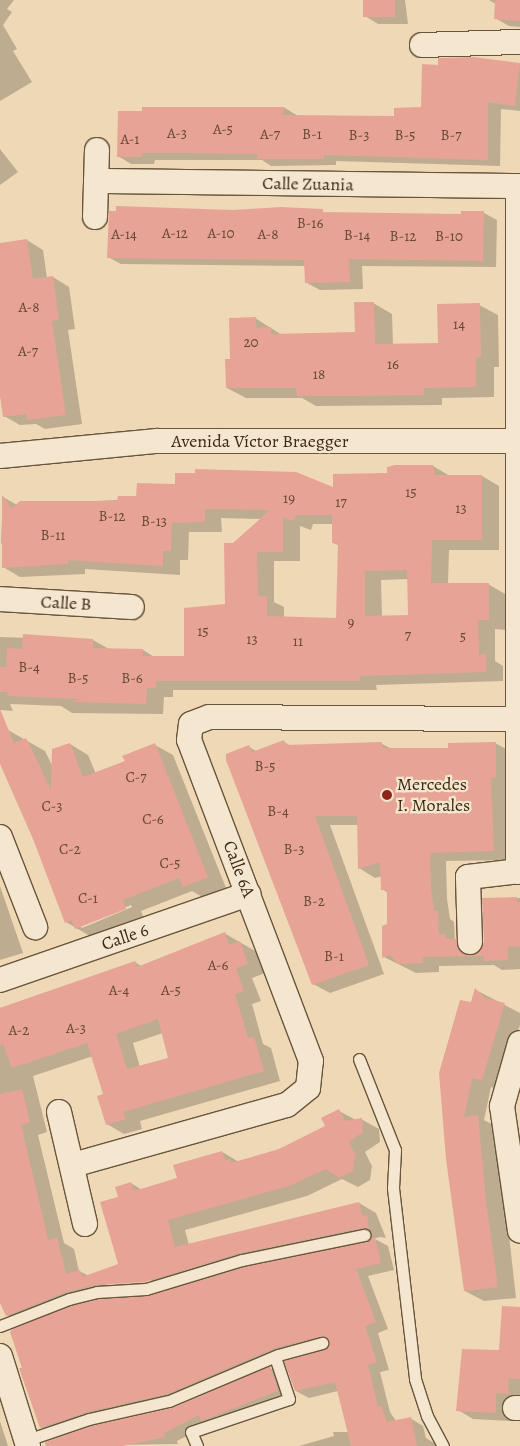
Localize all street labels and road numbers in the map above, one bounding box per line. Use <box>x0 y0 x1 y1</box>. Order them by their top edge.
street label: Calle Zuania <box>262 172 354 196</box>
street label: Avenida Víctor Braegger <box>171 430 349 452</box>
street label: Calle B <box>40 591 92 615</box>
street label: Calle 6A <box>218 838 260 900</box>
street label: Calle 6 <box>99 919 151 955</box>

